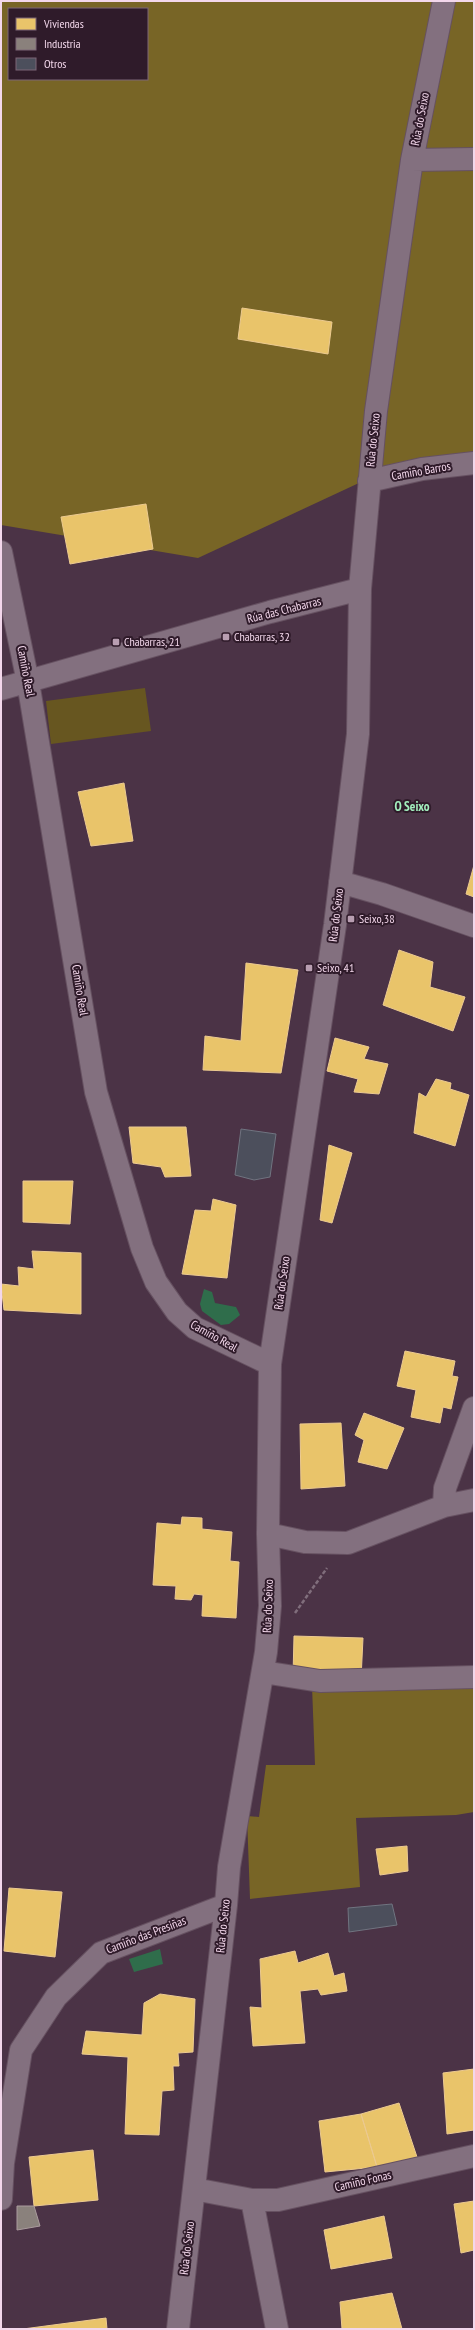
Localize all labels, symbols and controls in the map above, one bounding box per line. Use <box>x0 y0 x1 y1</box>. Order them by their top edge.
legend <box>8 8 148 80</box>
text: Viviendas <box>43 16 84 31</box>
text: Industria <box>44 36 81 51</box>
text: Otros <box>44 56 66 71</box>
street label: Rúa do Seixo <box>407 91 432 147</box>
street label: Rúa do Seixo <box>362 412 383 468</box>
street label: Camiño Barros <box>390 458 452 483</box>
street label: Rúa das Chabarras <box>245 593 323 626</box>
place label: Chabarras, 32 <box>234 629 290 644</box>
marker: Chabarras, 32 <box>221 632 231 642</box>
place label: Chabarras, 21 <box>124 634 180 649</box>
marker: Chabarras, 21 <box>111 637 121 647</box>
street label: Camiño Real <box>14 644 39 698</box>
district label: O Seixo <box>394 798 430 815</box>
street label: Rúa do Seixo <box>325 887 346 943</box>
place label: Seixo,38 <box>359 911 395 926</box>
marker: Seixo,38 <box>346 914 356 924</box>
place label: Seixo, 41 <box>317 960 354 975</box>
street label: Camiño Real <box>69 963 92 1017</box>
marker: Seixo, 41 <box>304 963 314 973</box>
street label: Rúa do Seixo <box>270 1255 293 1311</box>
street label: Camiño Real <box>188 1317 241 1355</box>
street label: Rúa do Seixo <box>259 1579 276 1633</box>
street label: Rúa do Seixo <box>212 1898 233 1954</box>
street label: Camiño das Presiñas <box>104 1912 188 1957</box>
street label: Camiño Fonas <box>333 2167 393 2194</box>
street label: Rúa do Seixo <box>176 2220 197 2276</box>

